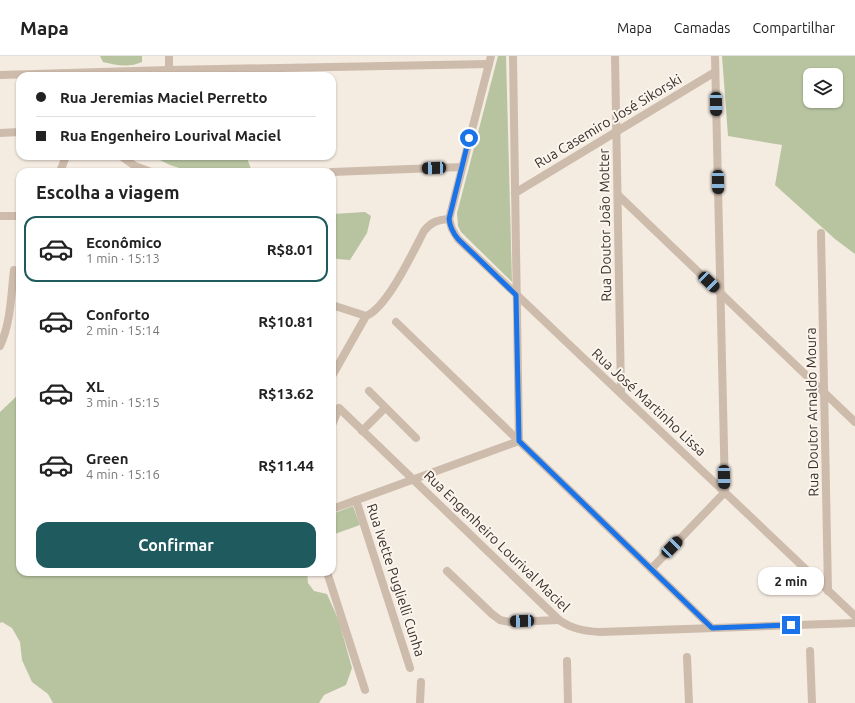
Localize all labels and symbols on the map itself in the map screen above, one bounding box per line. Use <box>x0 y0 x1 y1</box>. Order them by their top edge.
street label: Rua Casemiro José Sikorski <box>532 71 684 171</box>
car <box>710 92 722 116</box>
route start <box>460 129 478 147</box>
street label: Rua Doutor João Motter <box>596 147 614 302</box>
car <box>422 162 446 174</box>
car <box>712 170 724 194</box>
car <box>696 269 722 295</box>
street label: Rua Doutor Arnaldo Moura <box>803 327 821 497</box>
street label: Rua José Martinho Lissa <box>589 345 709 459</box>
car <box>718 465 730 489</box>
street label: Rua Engenheiro Lourival Maciel <box>421 467 573 615</box>
street label: Rua Ivette Puglielli Cunha <box>364 501 428 659</box>
car <box>659 534 685 560</box>
callout: 2 min <box>758 567 824 595</box>
car <box>510 615 534 627</box>
route end <box>782 616 800 634</box>

